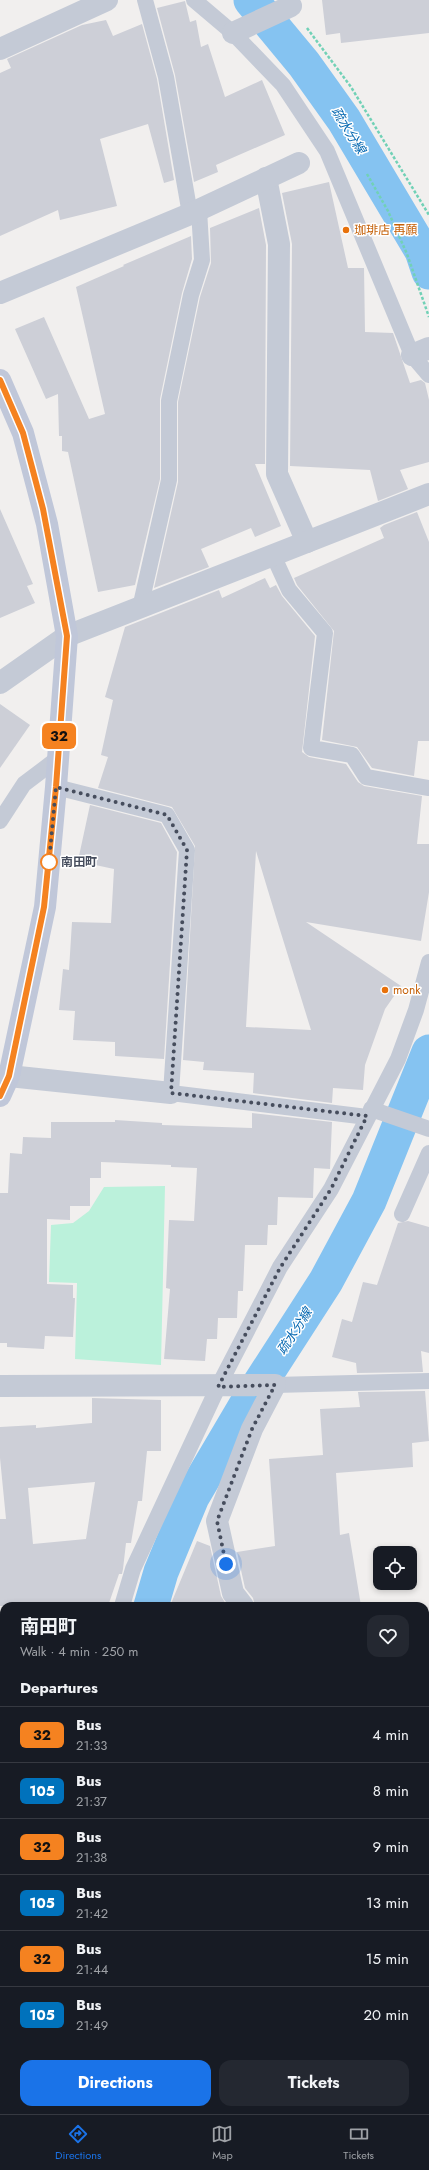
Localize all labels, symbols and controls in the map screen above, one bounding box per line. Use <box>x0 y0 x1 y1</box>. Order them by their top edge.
water label: 疏水分線 <box>327 103 371 159</box>
place label: 珈琲店 再願 <box>354 221 418 239</box>
marker: 珈琲店 再願 <box>341 225 351 235</box>
line badge: 32 <box>41 723 77 749</box>
text: 32 <box>50 726 68 746</box>
marker: 南田町 <box>40 853 58 871</box>
place label: 南田町 <box>61 853 97 871</box>
place label: monk <box>393 981 421 999</box>
marker: monk <box>380 985 390 995</box>
water label: 疏水分線 <box>272 1303 318 1358</box>
map controls <box>373 1546 417 1590</box>
button: locate <box>373 1546 417 1590</box>
your location <box>216 1554 236 1574</box>
text: 南田町 <box>20 1613 77 1640</box>
button: heart <box>367 1615 409 1657</box>
text: Walk · 4 min · 250 m <box>20 1642 138 1661</box>
text: Departures <box>20 1677 98 1699</box>
text: Bus <box>76 1714 101 1736</box>
text: 4 min <box>372 1724 409 1746</box>
text: 32 <box>33 1725 51 1745</box>
text: 21:33 <box>76 1736 107 1755</box>
text: Bus <box>76 1770 101 1792</box>
text: 8 min <box>373 1780 409 1802</box>
text: 105 <box>29 1781 55 1801</box>
text: 21:37 <box>76 1792 107 1811</box>
text: Bus <box>76 1826 101 1848</box>
text: 9 min <box>372 1836 409 1858</box>
text: 32 <box>33 1837 51 1857</box>
text: 21:38 <box>76 1848 107 1867</box>
text: Bus <box>76 1882 101 1904</box>
text: 13 min <box>366 1892 409 1914</box>
text: 105 <box>29 1893 55 1913</box>
text: 21:42 <box>76 1904 108 1923</box>
text: Bus <box>76 1938 101 1960</box>
text: 15 min <box>366 1948 409 1970</box>
text: 32 <box>33 1949 51 1969</box>
text: 21:44 <box>76 1960 108 1979</box>
text: Bus <box>76 1994 101 2016</box>
text: 20 min <box>363 2004 409 2026</box>
text: 105 <box>29 2005 55 2025</box>
text: 21:49 <box>76 2016 108 2035</box>
button: Directions <box>20 2060 211 2106</box>
button: Tickets <box>219 2060 409 2106</box>
tab: Directions <box>55 2123 102 2163</box>
tab: Map <box>211 2123 233 2163</box>
tab: Tickets <box>343 2123 374 2163</box>

